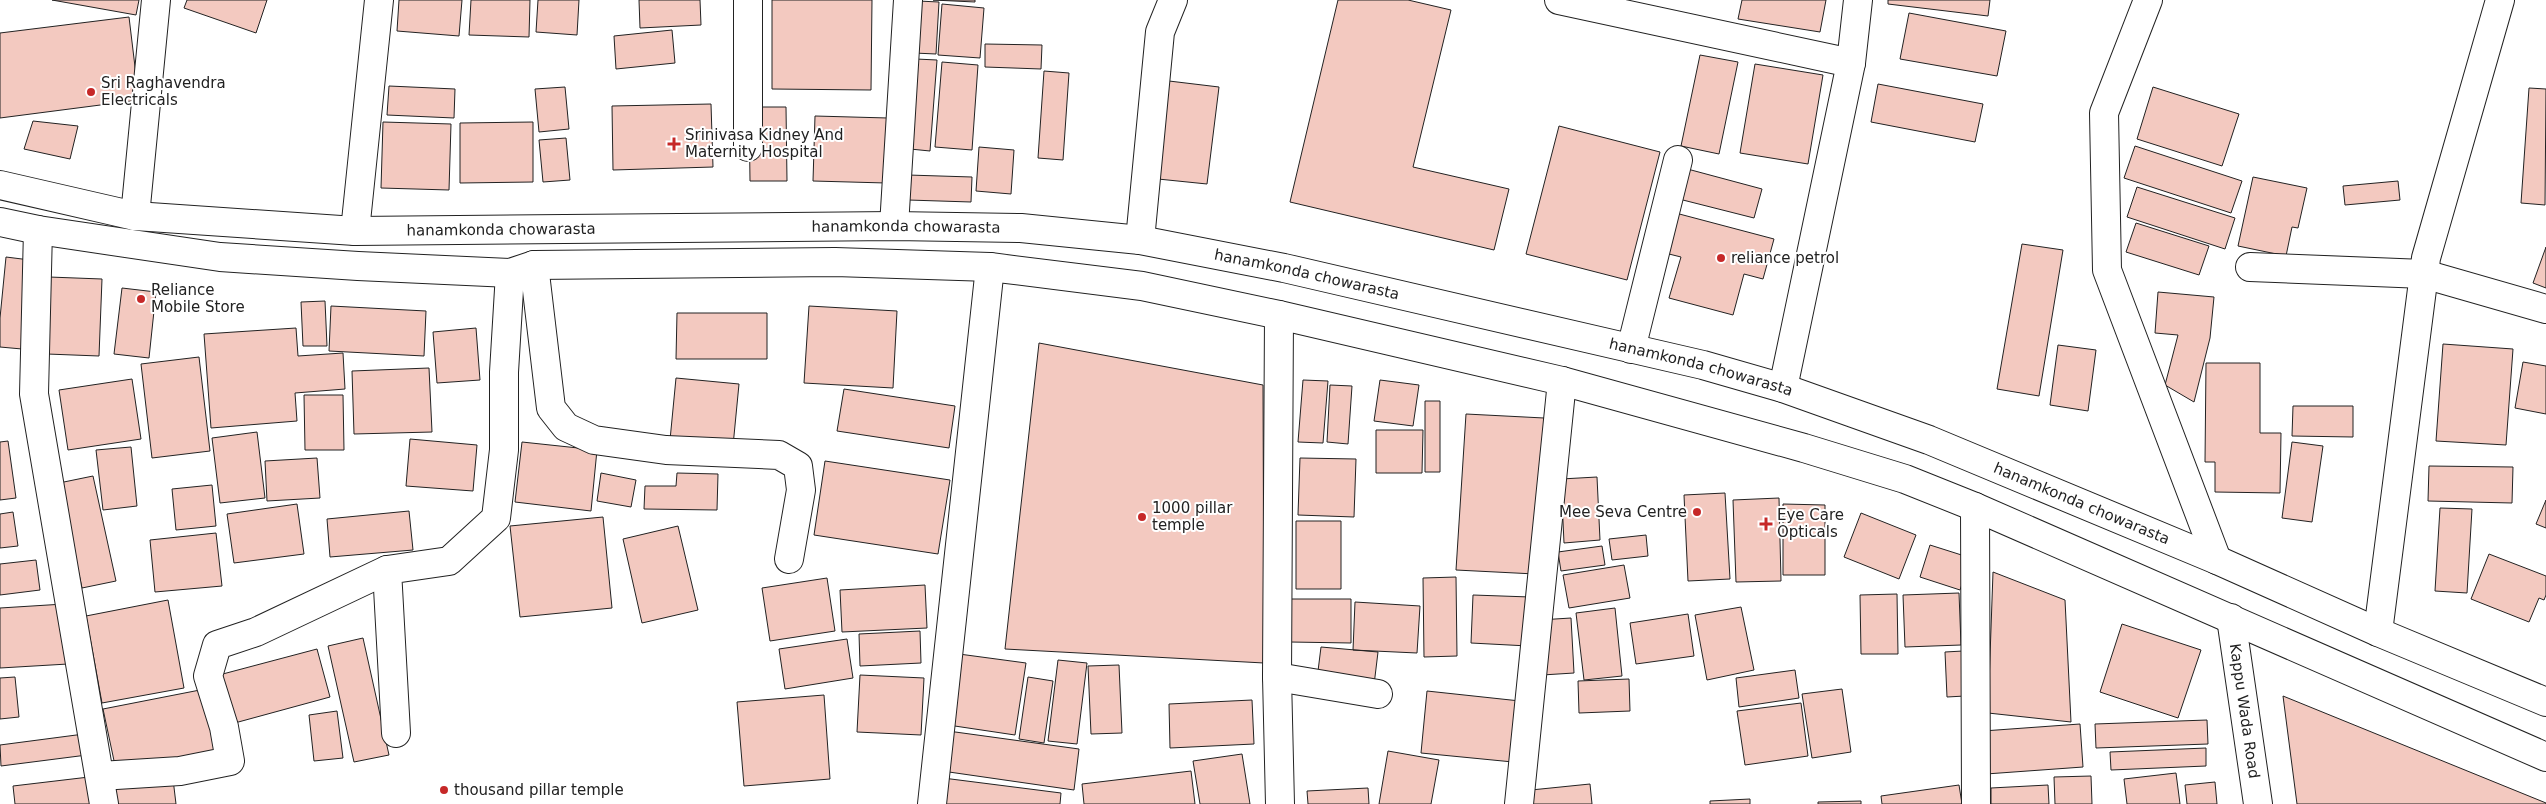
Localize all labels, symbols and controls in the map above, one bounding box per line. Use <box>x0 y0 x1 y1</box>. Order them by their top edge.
place label: Sri Raghavendra Electricals <box>101 74 226 109</box>
marker: Sri Raghavendra Electricals <box>85 86 97 98</box>
place label: Srinivasa Kidney And Maternity Hospital <box>685 126 844 161</box>
marker: Srinivasa Kidney And Maternity Hospital <box>667 137 681 151</box>
street label: hanamkonda chowarasta <box>811 217 1001 237</box>
street label: hanamkonda chowarasta <box>406 220 596 240</box>
street label: hanamkonda chowarasta <box>1213 246 1401 303</box>
place label: reliance petrol <box>1731 249 1839 267</box>
marker: reliance petrol <box>1715 252 1727 264</box>
place label: Reliance Mobile Store <box>151 281 245 316</box>
marker: Reliance Mobile Store <box>135 293 147 305</box>
street label: hanamkonda chowarasta <box>1607 335 1795 400</box>
street label: hanamkonda chowarasta <box>1991 459 2172 548</box>
place label: 1000 pillar temple <box>1152 499 1233 534</box>
place label: Mee Seva Centre <box>1559 503 1687 521</box>
marker: Mee Seva Centre <box>1691 506 1703 518</box>
place label: Eye Care Opticals <box>1777 506 1844 541</box>
marker: 1000 pillar temple <box>1136 511 1148 523</box>
marker: Eye Care Opticals <box>1759 517 1773 531</box>
street label: Kappu Wada Road <box>2226 642 2263 780</box>
place label: thousand pillar temple <box>454 781 624 799</box>
marker: thousand pillar temple <box>438 784 450 796</box>

